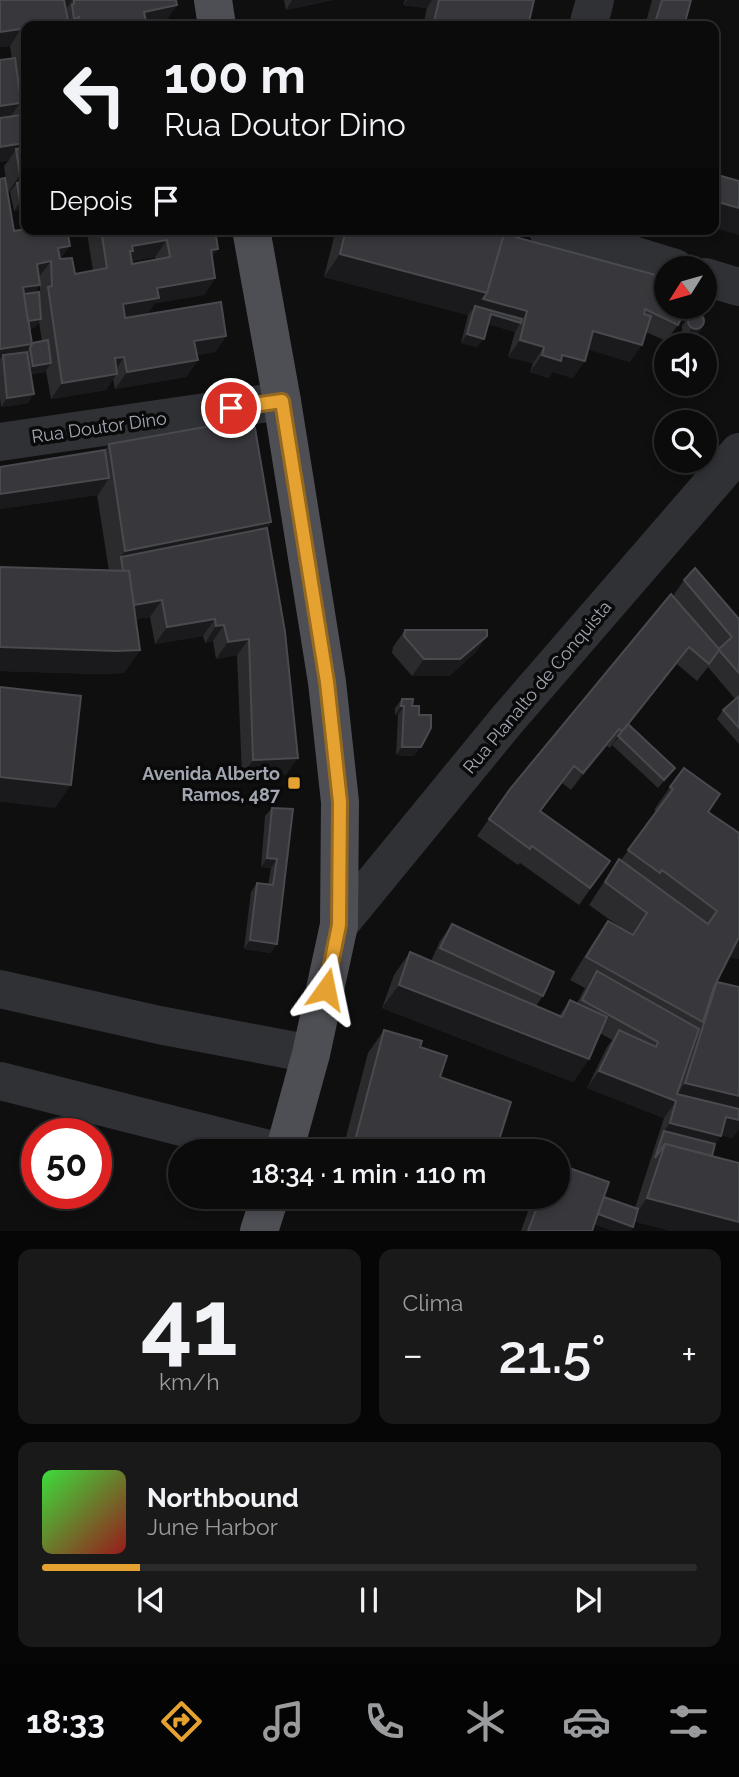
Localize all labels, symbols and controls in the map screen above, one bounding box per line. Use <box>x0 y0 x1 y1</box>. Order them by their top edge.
text: 100 m <box>164 47 306 104</box>
icon: left <box>49 49 140 140</box>
text: Rua Doutor Dino <box>164 106 406 143</box>
icon: arrive <box>147 182 185 220</box>
text: Depois <box>49 186 133 216</box>
north arrow <box>654 256 718 318</box>
map controls <box>654 256 717 473</box>
button: sound <box>654 333 717 396</box>
pin <box>201 378 261 438</box>
icon: arrive <box>212 389 250 427</box>
street label: Rua Doutor Dino <box>30 407 168 447</box>
button: search <box>654 410 717 473</box>
street label: Rua Planalto de Conquista <box>459 596 615 778</box>
place label: Avenida Alberto Ramos, 487 <box>142 763 281 805</box>
marker: Avenida Alberto Ramos, 487 <box>286 775 302 791</box>
position arrow <box>289 952 363 1026</box>
speed limit sign: 50 <box>21 1118 112 1209</box>
text: 18:34 · 1 min · 110 m <box>252 1159 486 1189</box>
text: 41 <box>141 1269 238 1376</box>
text: Clima <box>403 1289 463 1316</box>
text: 21.5° <box>498 1324 606 1385</box>
text: − <box>403 1332 423 1377</box>
text: + <box>681 1332 697 1377</box>
text: km/h <box>159 1368 220 1395</box>
text: Northbound <box>147 1483 299 1513</box>
text: June Harbor <box>147 1513 278 1540</box>
icon: previous <box>132 1581 170 1619</box>
icon: pause <box>350 1581 388 1619</box>
icon: next <box>569 1581 607 1619</box>
icon: directions <box>157 1697 206 1746</box>
icon: music <box>259 1697 308 1746</box>
icon: phone <box>360 1697 409 1746</box>
icon: climate <box>461 1697 510 1746</box>
icon: car <box>562 1697 611 1746</box>
icon: filters <box>664 1697 713 1746</box>
text: 18:33 <box>26 1703 105 1740</box>

